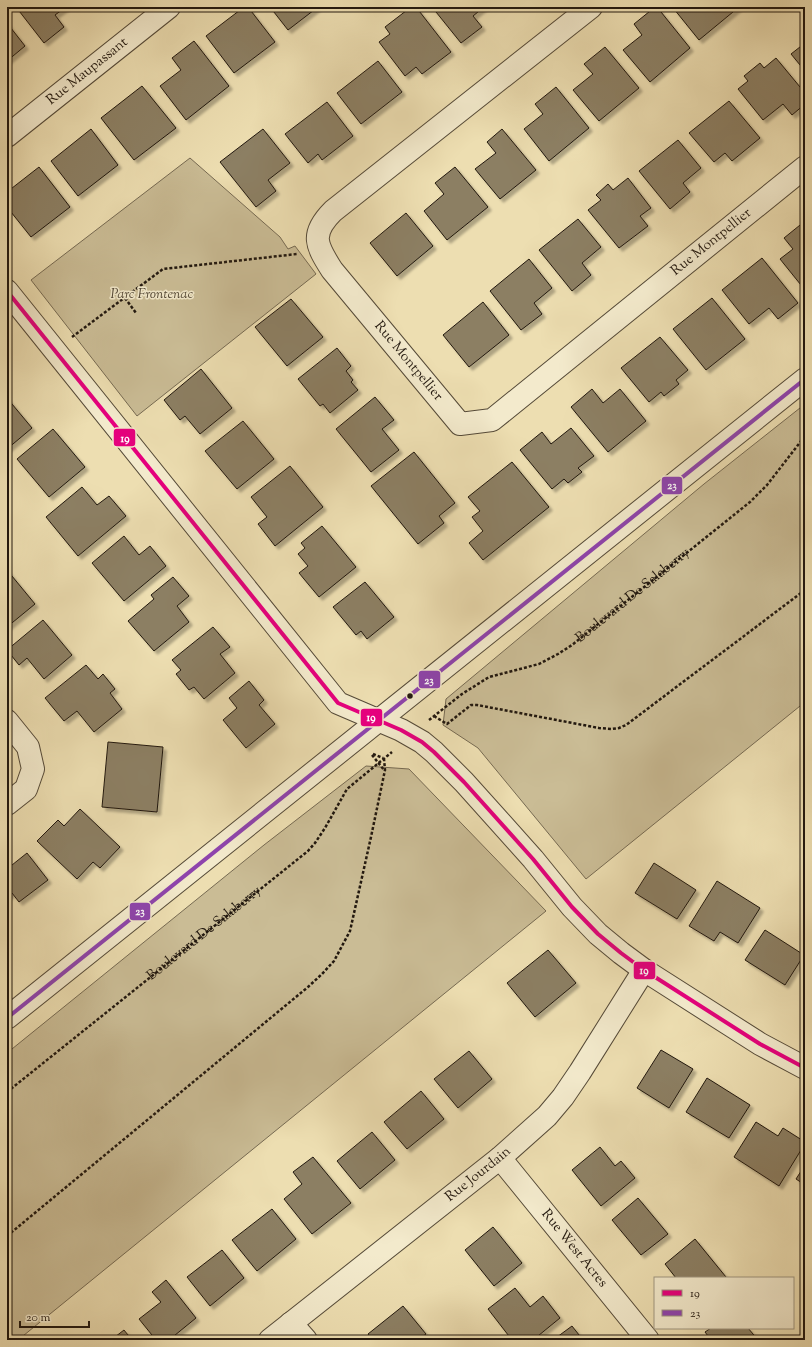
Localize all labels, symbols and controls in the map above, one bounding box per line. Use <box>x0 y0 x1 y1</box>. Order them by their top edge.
street label: Rue Maupassant <box>43 33 133 111</box>
street label: Rue Montpellier <box>667 203 757 281</box>
park label: Parc Frontenac <box>111 285 194 305</box>
street label: Rue Montpellier <box>369 317 448 406</box>
line badge: 19 <box>113 428 136 447</box>
text: 19 <box>120 431 130 447</box>
line badge: 23 <box>661 476 683 495</box>
text: 23 <box>667 478 677 494</box>
street label: Boulevard De Salaberry <box>572 544 695 648</box>
line badge: 23 <box>418 670 441 689</box>
text: 23 <box>424 673 434 689</box>
unlabelled marker <box>405 691 415 701</box>
line badge: 19 <box>360 708 383 727</box>
text: 19 <box>366 710 376 726</box>
street label: Boulevard De Salaberry <box>143 882 266 986</box>
line badge: 23 <box>129 902 151 921</box>
text: 23 <box>135 904 145 920</box>
line badge: 19 <box>633 961 656 980</box>
text: 19 <box>639 963 649 979</box>
street label: Rue Jourdain <box>441 1142 516 1207</box>
street label: Rue West Acres <box>536 1205 612 1292</box>
legend <box>654 1277 794 1329</box>
text: 19 <box>690 1285 700 1303</box>
scale bar <box>20 1303 89 1329</box>
text: 23 <box>690 1305 701 1323</box>
text: 20 m <box>26 1309 51 1327</box>

